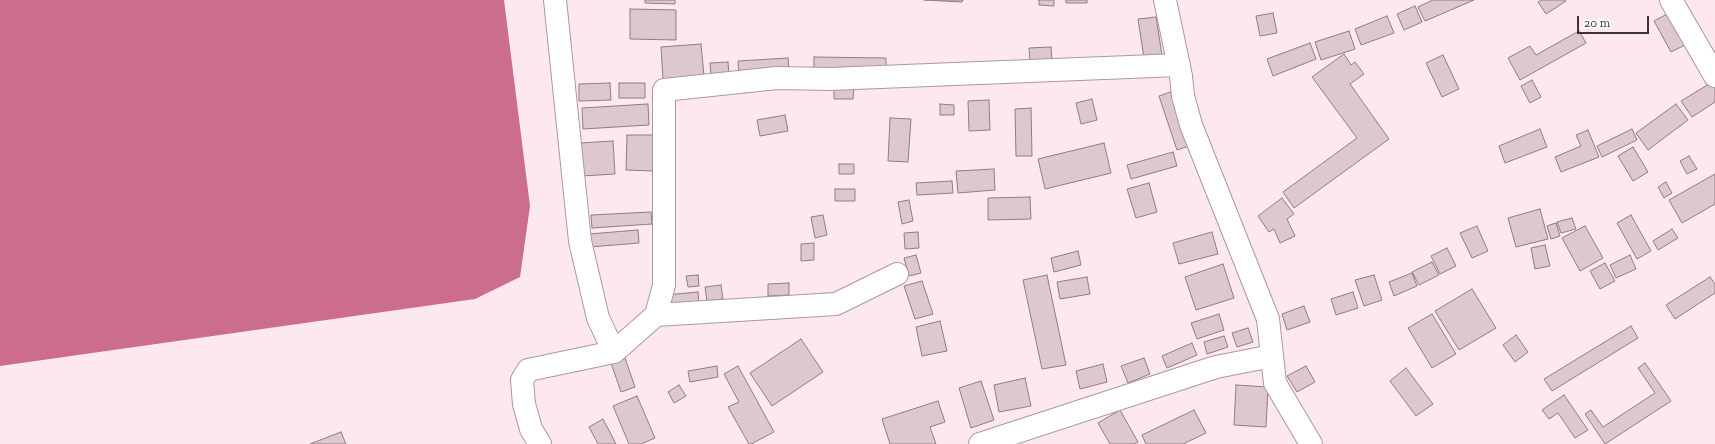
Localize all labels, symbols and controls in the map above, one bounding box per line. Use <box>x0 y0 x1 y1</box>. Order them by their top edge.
scale bar <box>1579 8 1651 34</box>
text: 20 m <box>1584 16 1610 30</box>

